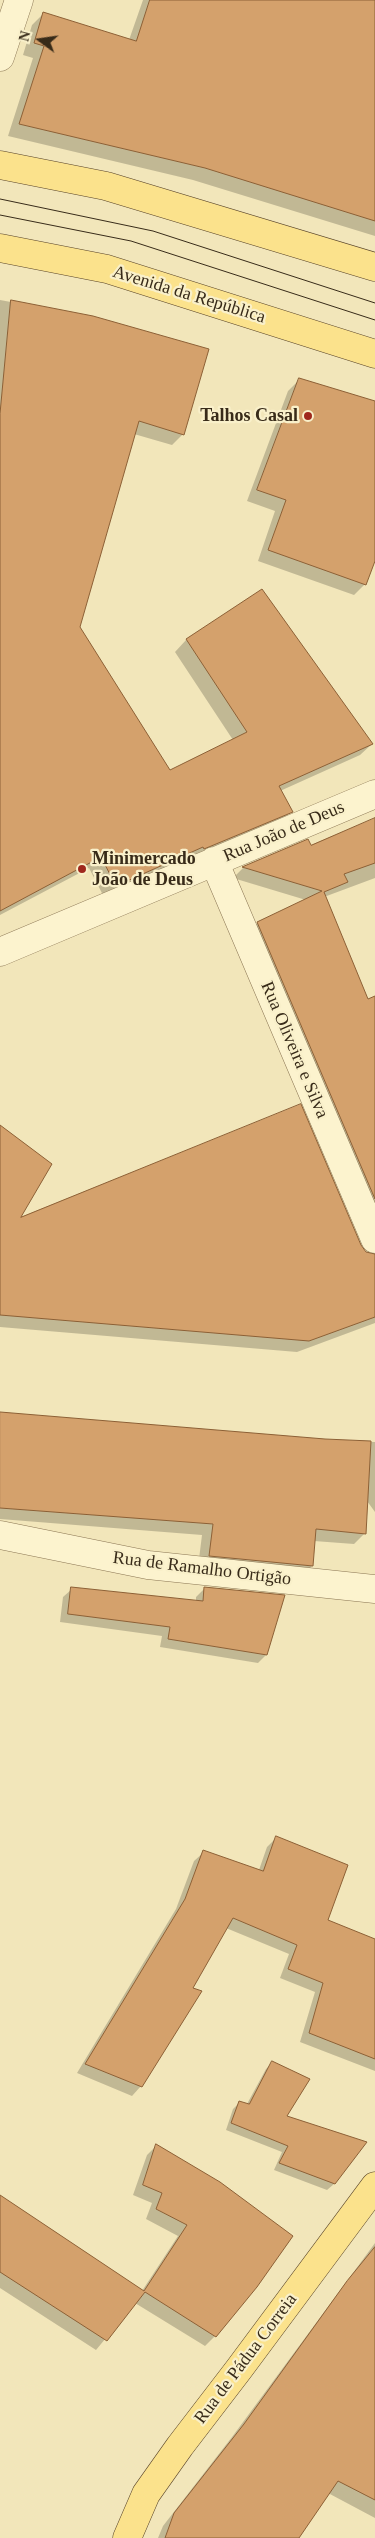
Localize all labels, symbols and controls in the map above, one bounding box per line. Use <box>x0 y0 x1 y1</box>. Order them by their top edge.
north arrow <box>15 15 65 65</box>
text: N <box>16 30 33 43</box>
street label: Avenida da República <box>110 261 268 329</box>
place label: Talhos Casal <box>200 405 298 427</box>
marker: Talhos Casal <box>302 410 314 422</box>
street label: Rua João de Deus <box>220 797 348 867</box>
place label: Minimercado João de Deus <box>92 848 196 891</box>
marker: Minimercado João de Deus <box>76 863 88 875</box>
street label: Rua Oliveira e Silva <box>255 978 333 1122</box>
street label: Rua de Ramalho Ortigão <box>112 1547 292 1591</box>
street label: Rua de Pádua Correia <box>190 2290 302 2428</box>

